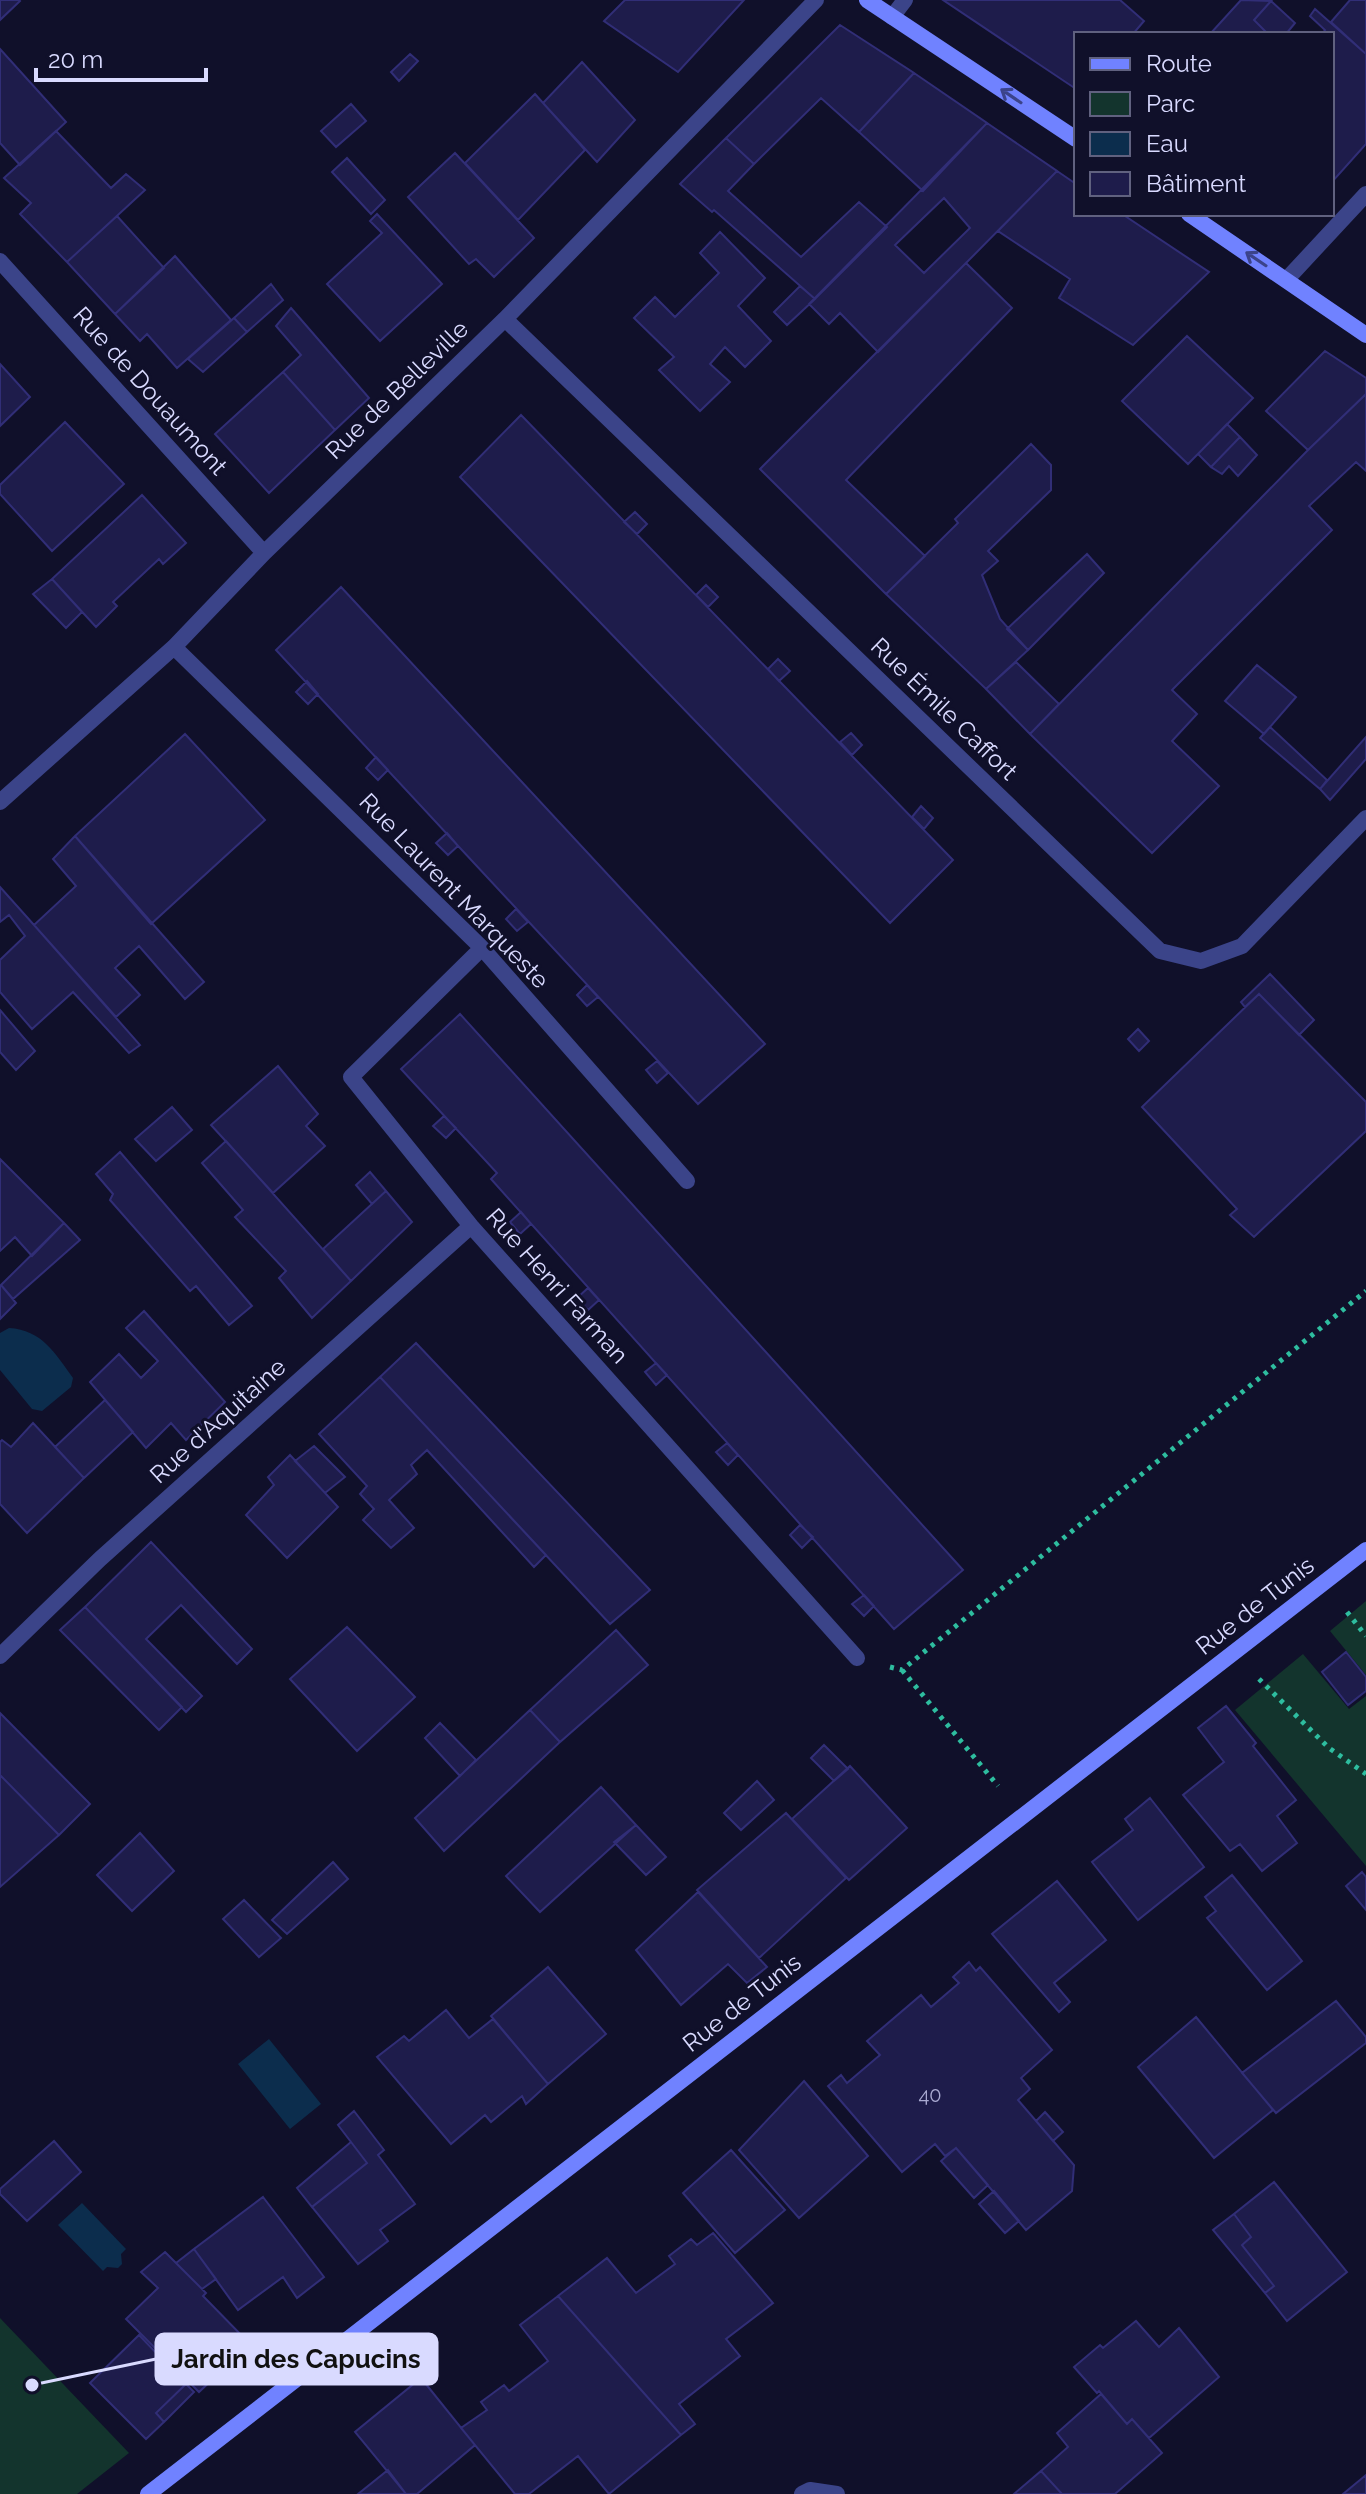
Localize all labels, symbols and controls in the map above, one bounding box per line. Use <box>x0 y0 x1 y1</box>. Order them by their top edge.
scale bar <box>36 32 206 82</box>
legend <box>1074 32 1334 216</box>
text: 20 m <box>48 45 103 74</box>
text: Route <box>1146 49 1212 78</box>
one-way arrow <box>1000 88 1023 104</box>
text: Parc <box>1146 89 1195 118</box>
text: Eau <box>1146 129 1188 158</box>
text: Bâtiment <box>1146 169 1246 198</box>
one-way arrow <box>1245 250 1268 266</box>
street label: Rue de Douaumont <box>67 301 234 481</box>
street label: Rue de Belleville <box>319 314 474 465</box>
street label: Rue Émile Caffort <box>865 631 1024 786</box>
street label: Rue Laurent Marqueste <box>354 787 555 994</box>
street label: Rue Henri Farman <box>480 1202 635 1369</box>
street label: Rue d'Aquitaine <box>144 1352 292 1489</box>
street label: Rue de Tunis <box>1190 1550 1320 1661</box>
street label: Rue de Tunis <box>677 1947 807 2058</box>
house number: 40 <box>918 2083 942 2107</box>
callout: Jardin des Capucins <box>156 2334 437 2384</box>
text: Jardin des Capucins <box>171 2344 421 2374</box>

